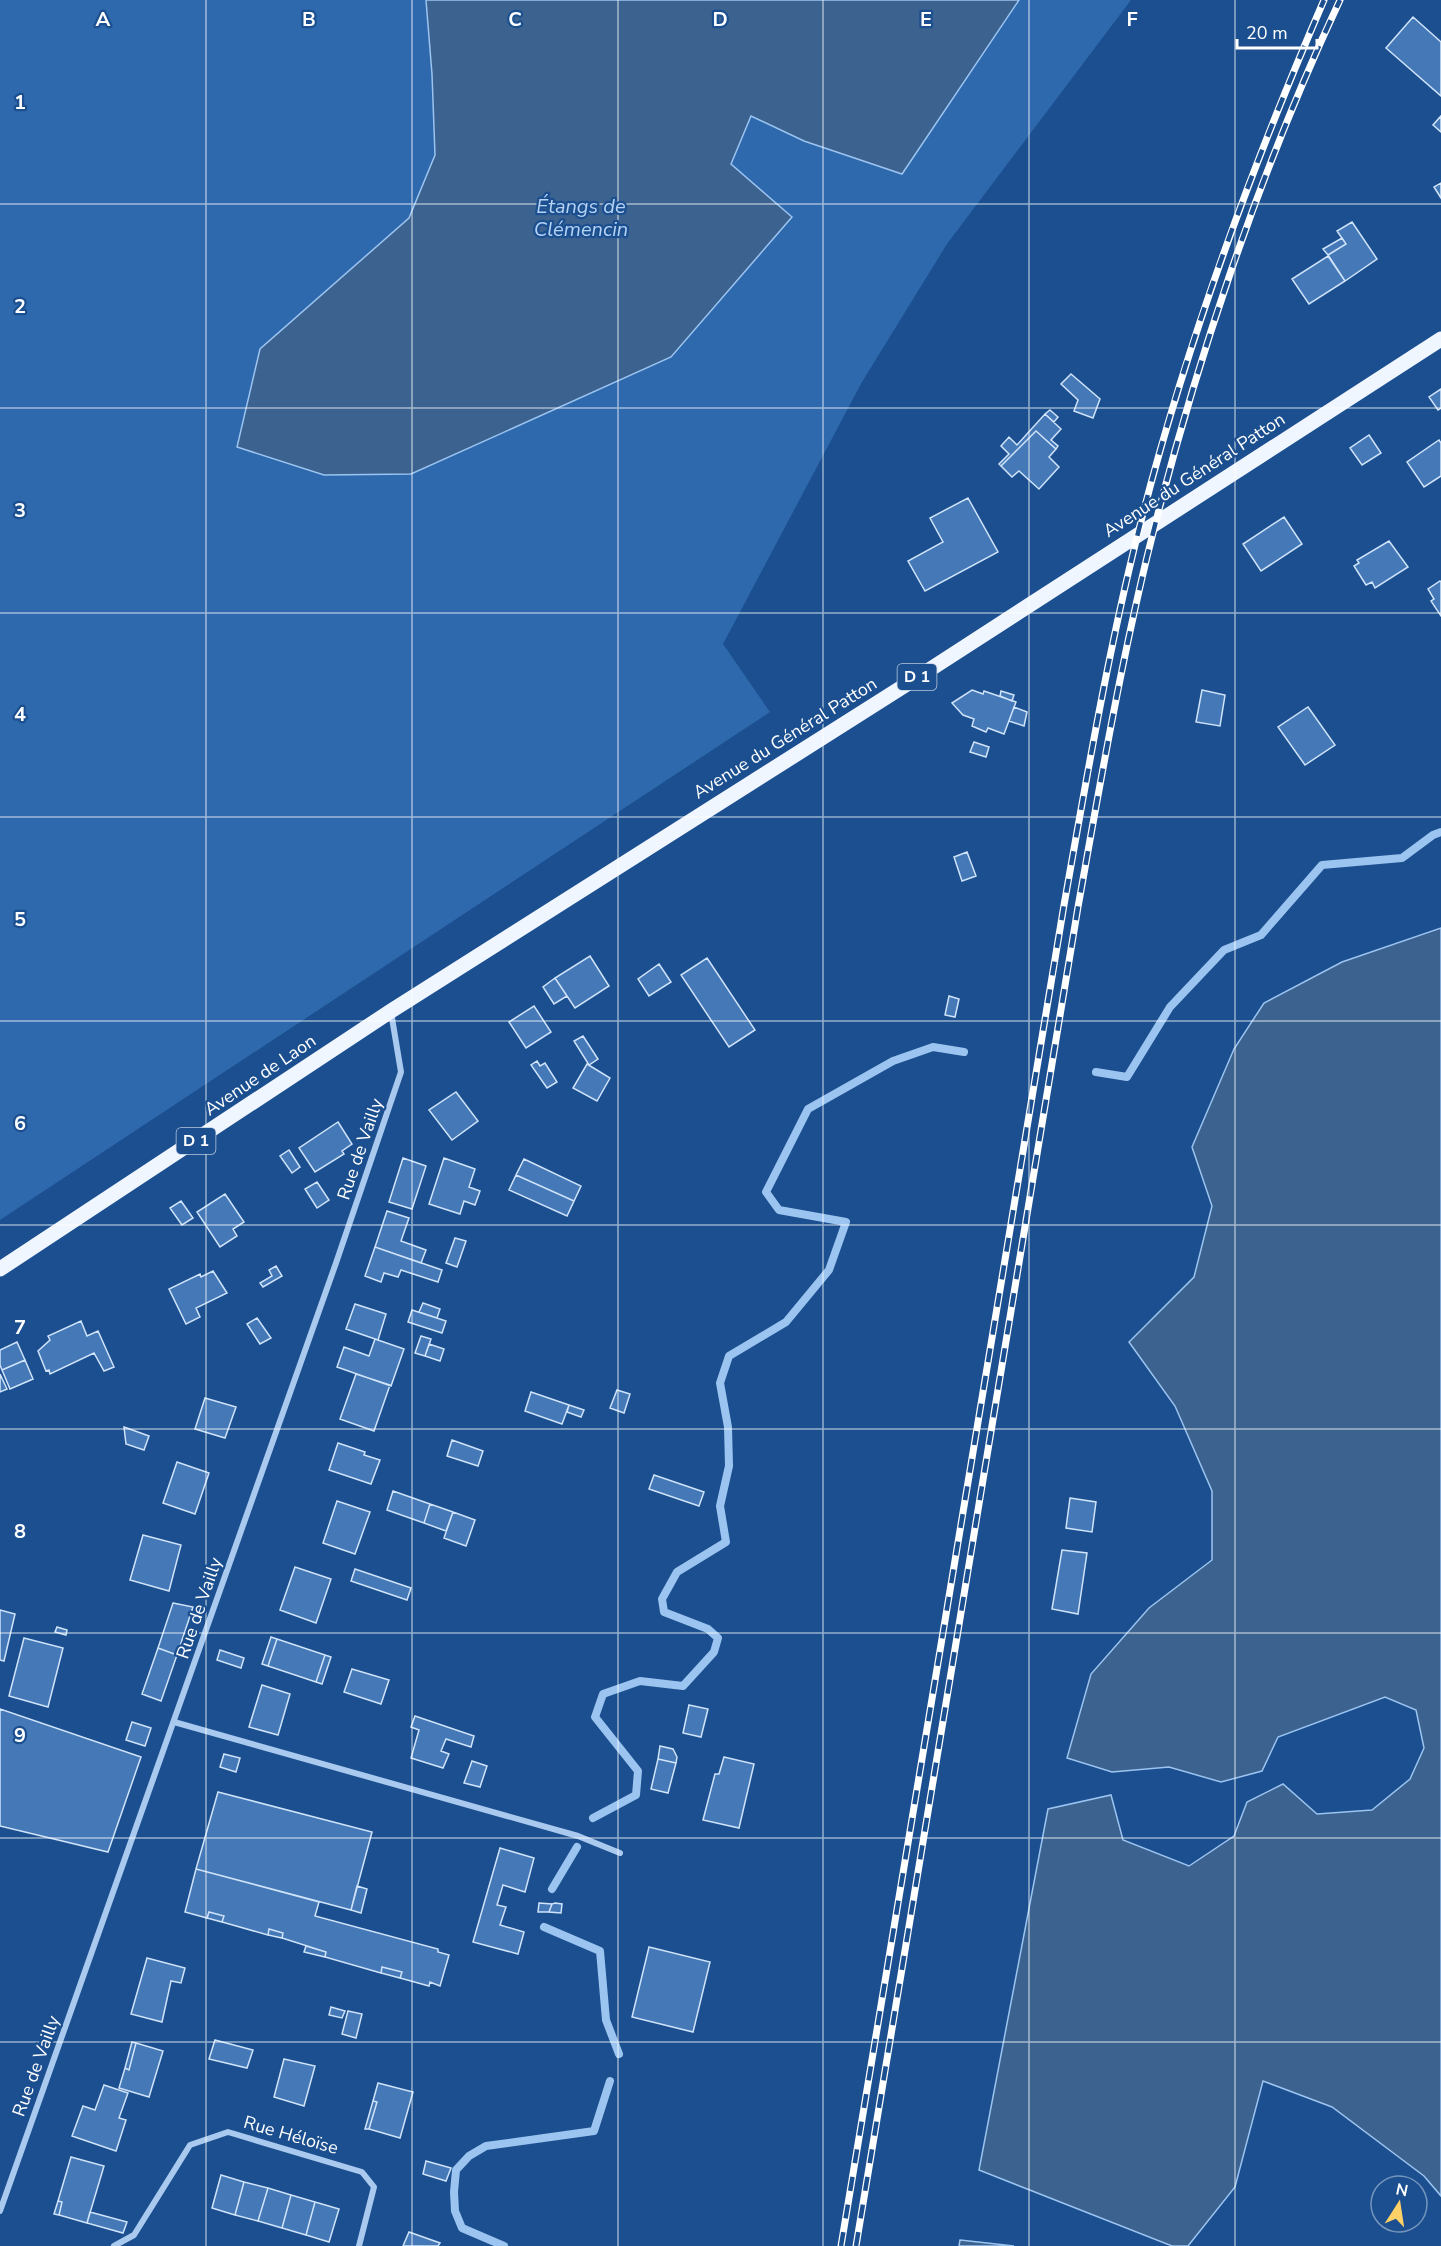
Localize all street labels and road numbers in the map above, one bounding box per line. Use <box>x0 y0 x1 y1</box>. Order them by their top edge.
street label: Avenue du Général Patton <box>1098 407 1290 543</box>
road number: D 1 <box>898 664 936 690</box>
street label: Avenue du Général Patton <box>689 672 881 804</box>
street label: Avenue de Laon <box>199 1029 321 1121</box>
street label: Rue de Vailly <box>331 1094 389 1203</box>
road number: D 1 <box>176 1128 216 1154</box>
street label: Rue de Vailly <box>170 1553 228 1662</box>
street label: Rue de Vailly <box>7 2011 66 2120</box>
street label: Rue Héloïse <box>241 2110 341 2160</box>

